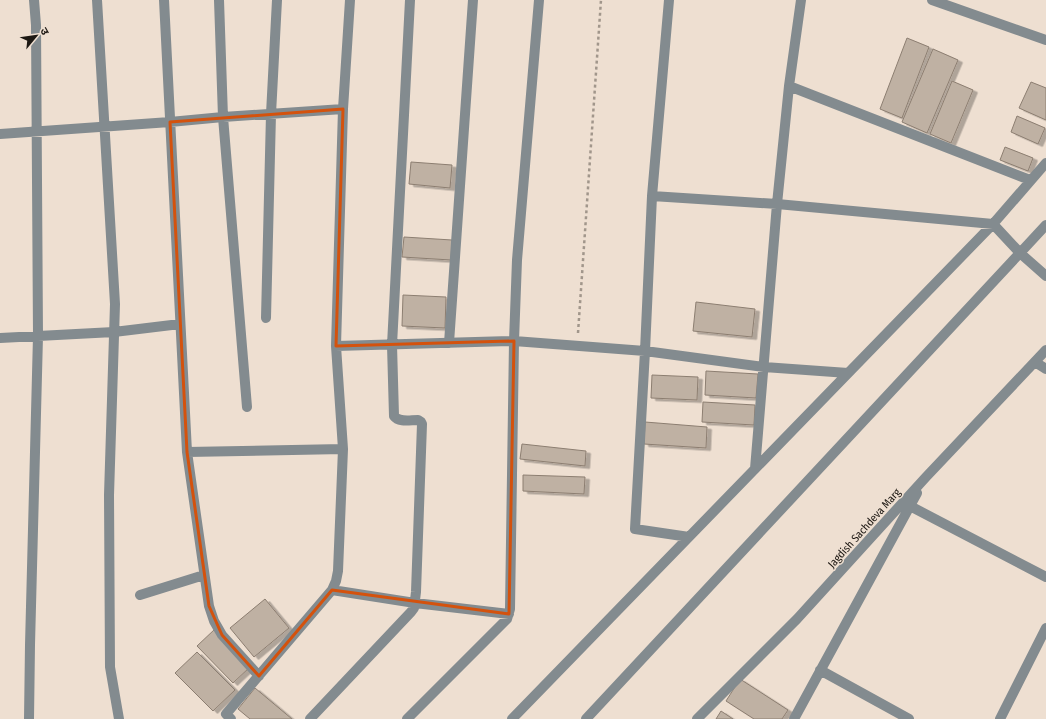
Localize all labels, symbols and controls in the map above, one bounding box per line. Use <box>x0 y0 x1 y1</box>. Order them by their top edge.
north arrow <box>16 16 56 56</box>
text: उ <box>37 25 52 38</box>
street label: Jagdish Sachdeva Marg <box>825 485 904 571</box>

